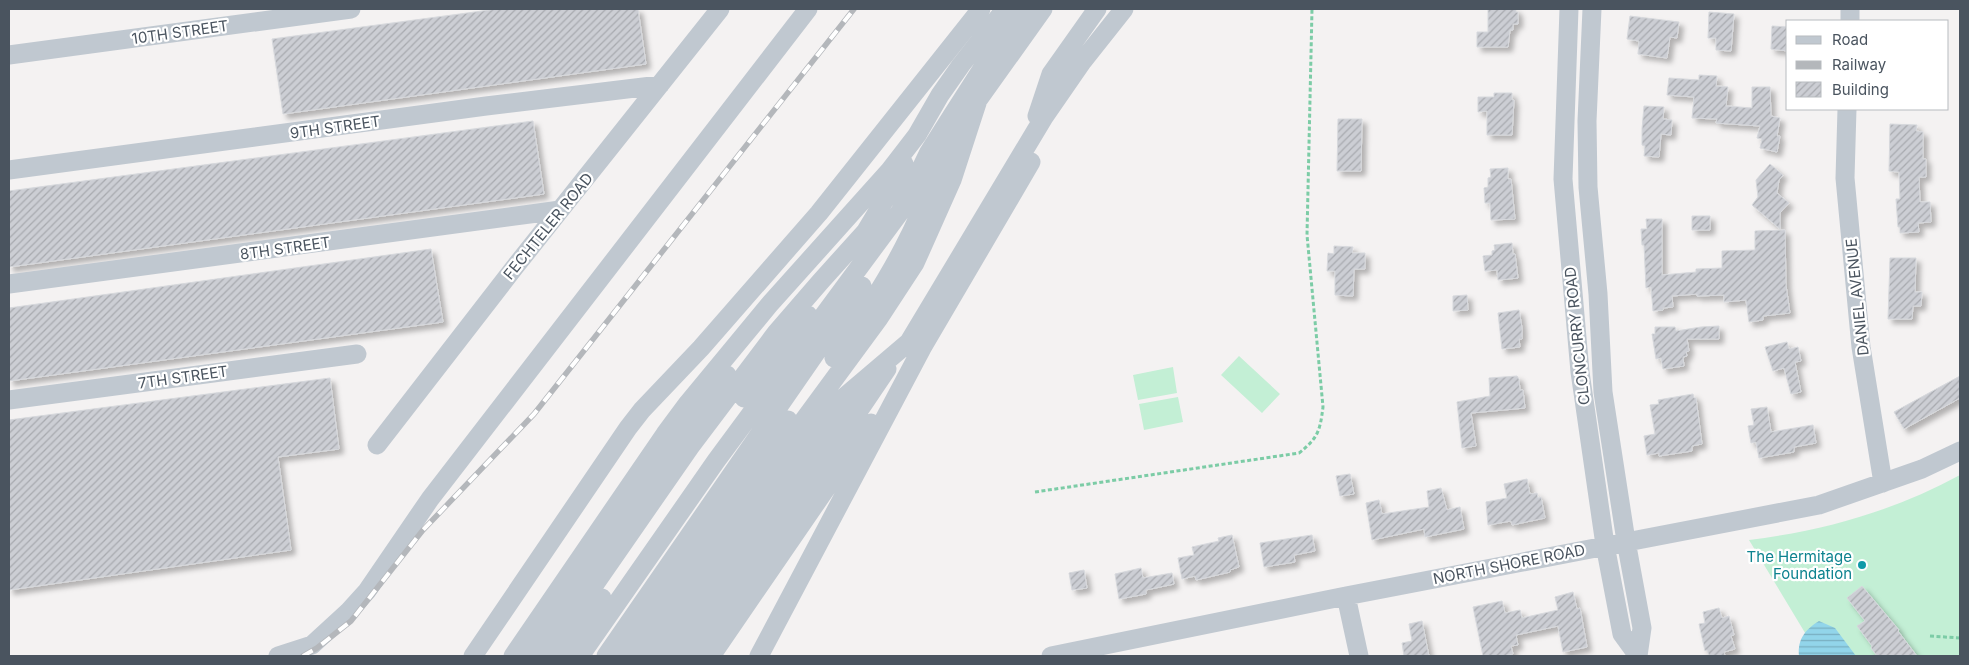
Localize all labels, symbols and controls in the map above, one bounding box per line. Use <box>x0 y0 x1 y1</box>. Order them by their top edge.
street label: 10TH STREET <box>131 16 229 48</box>
legend <box>1786 20 1949 110</box>
text: Road <box>1832 30 1868 49</box>
text: Railway <box>1832 55 1887 74</box>
text: Building <box>1832 80 1889 99</box>
street label: 9TH STREET <box>289 111 381 143</box>
street label: FECHTELER ROAD <box>499 169 597 283</box>
street label: 8TH STREET <box>239 232 331 264</box>
street label: DANIEL AVENUE <box>1841 237 1873 357</box>
street label: CLONCURRY ROAD <box>1560 266 1594 406</box>
street label: 7TH STREET <box>137 361 229 393</box>
street label: NORTH SHORE ROAD <box>1431 540 1587 588</box>
place label: The Hermitage Foundation <box>1747 547 1852 583</box>
marker: The Hermitage Foundation <box>1856 559 1868 571</box>

